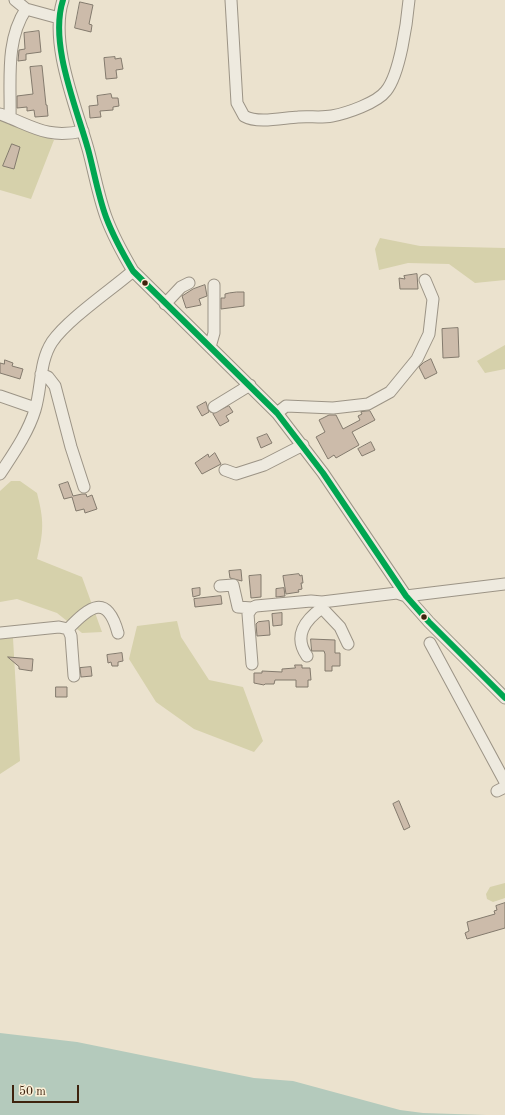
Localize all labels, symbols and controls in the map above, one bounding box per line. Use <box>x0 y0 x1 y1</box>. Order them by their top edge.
unlabelled marker <box>140 278 150 288</box>
unlabelled marker <box>419 612 429 622</box>
scale bar <box>14 1077 81 1103</box>
text: 50 m <box>19 1086 46 1098</box>

